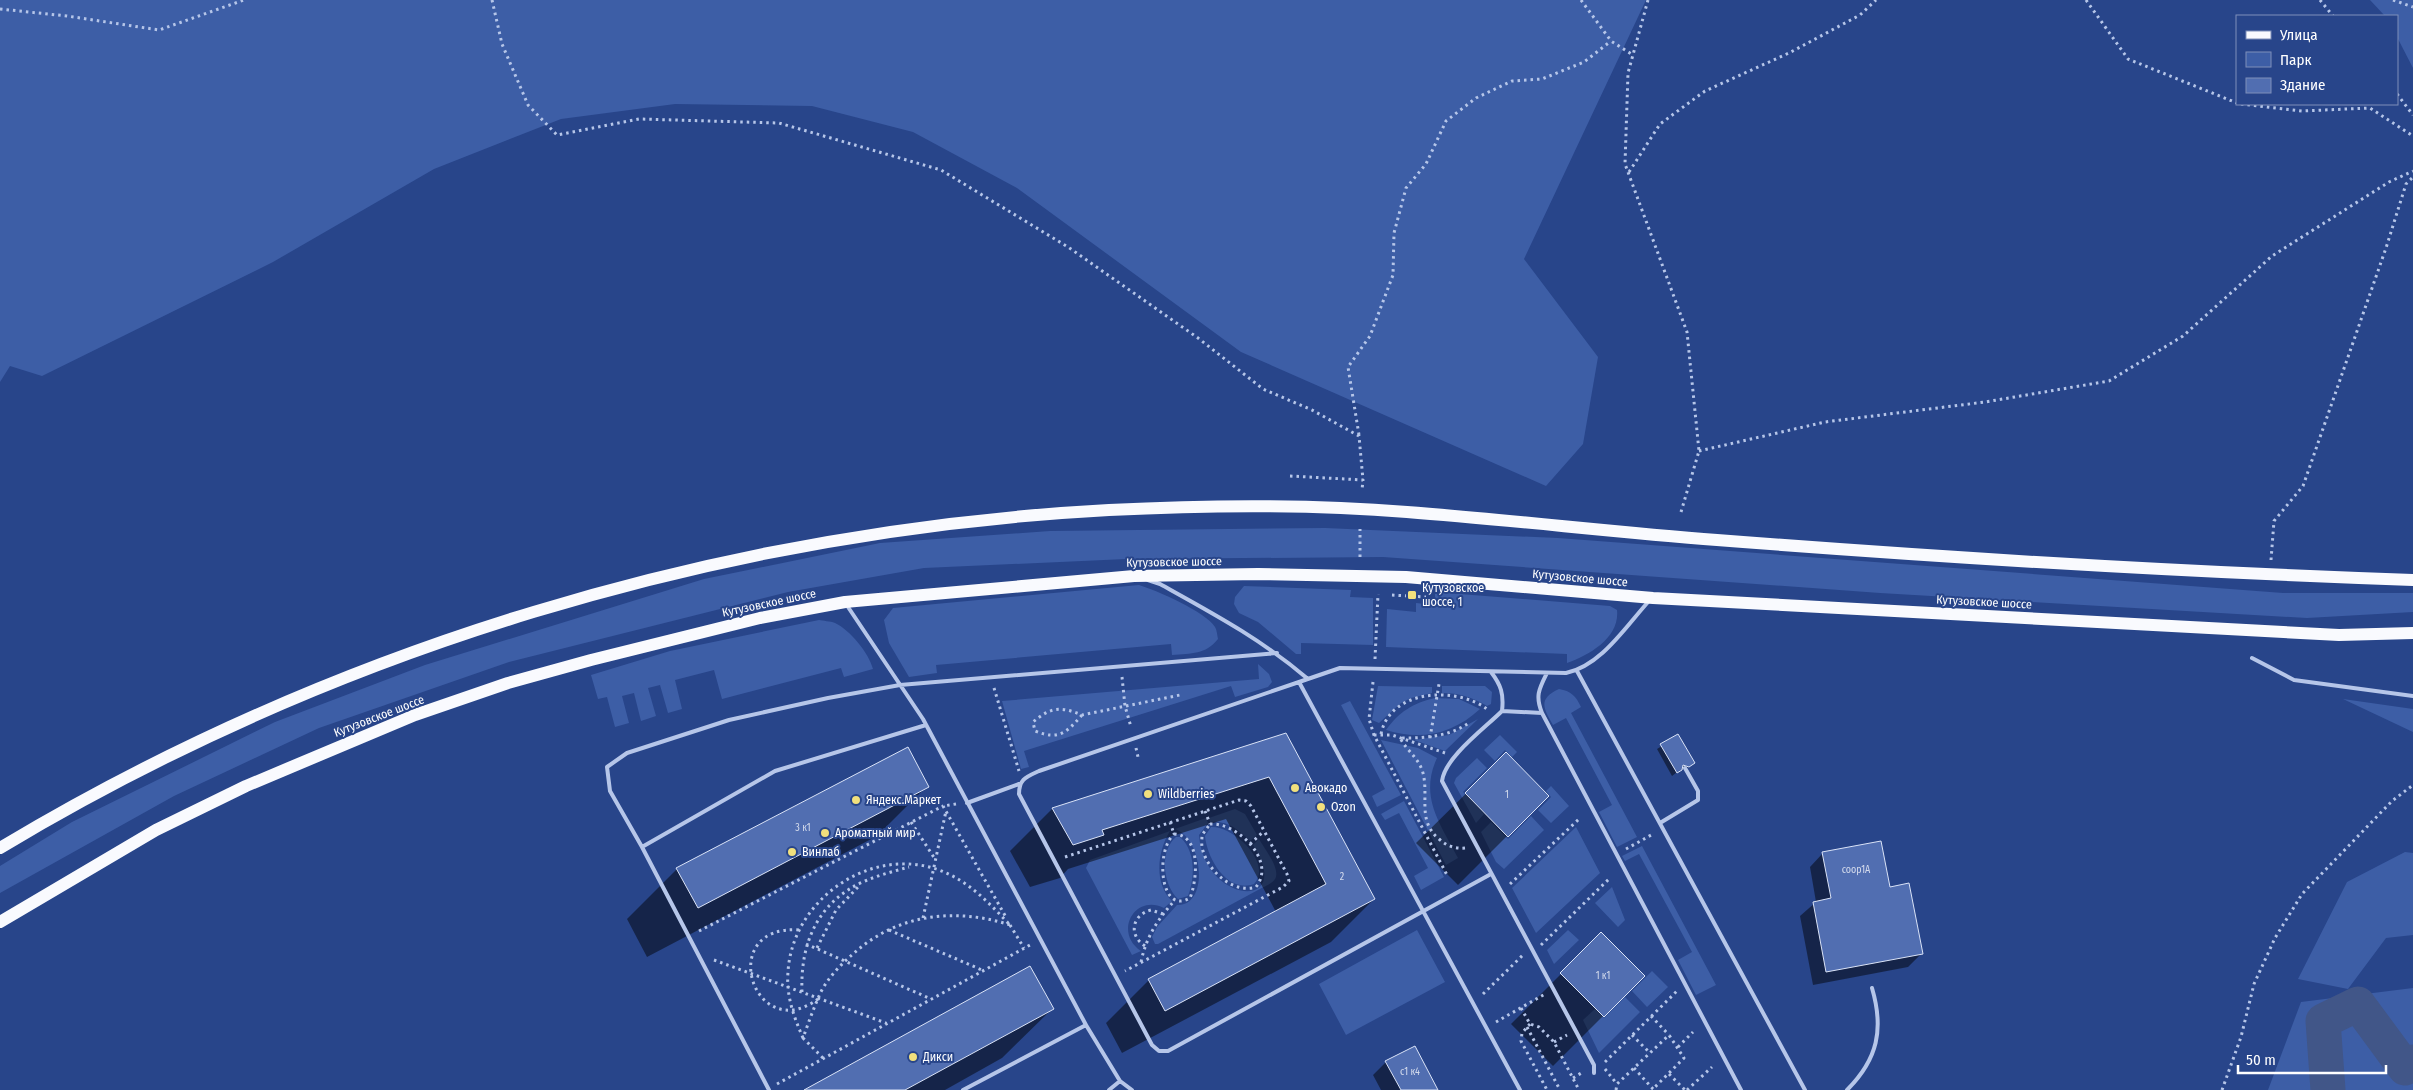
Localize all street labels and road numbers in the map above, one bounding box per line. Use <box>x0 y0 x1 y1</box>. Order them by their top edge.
street label: Кутузовское шоссе <box>1126 554 1222 570</box>
street label: Кутузовское шоссе <box>1532 567 1628 589</box>
street label: Кутузовское шоссе <box>721 586 817 620</box>
street label: Кутузовское шоссе <box>1936 593 2032 611</box>
street label: Кутузовское шоссе <box>332 692 426 740</box>

